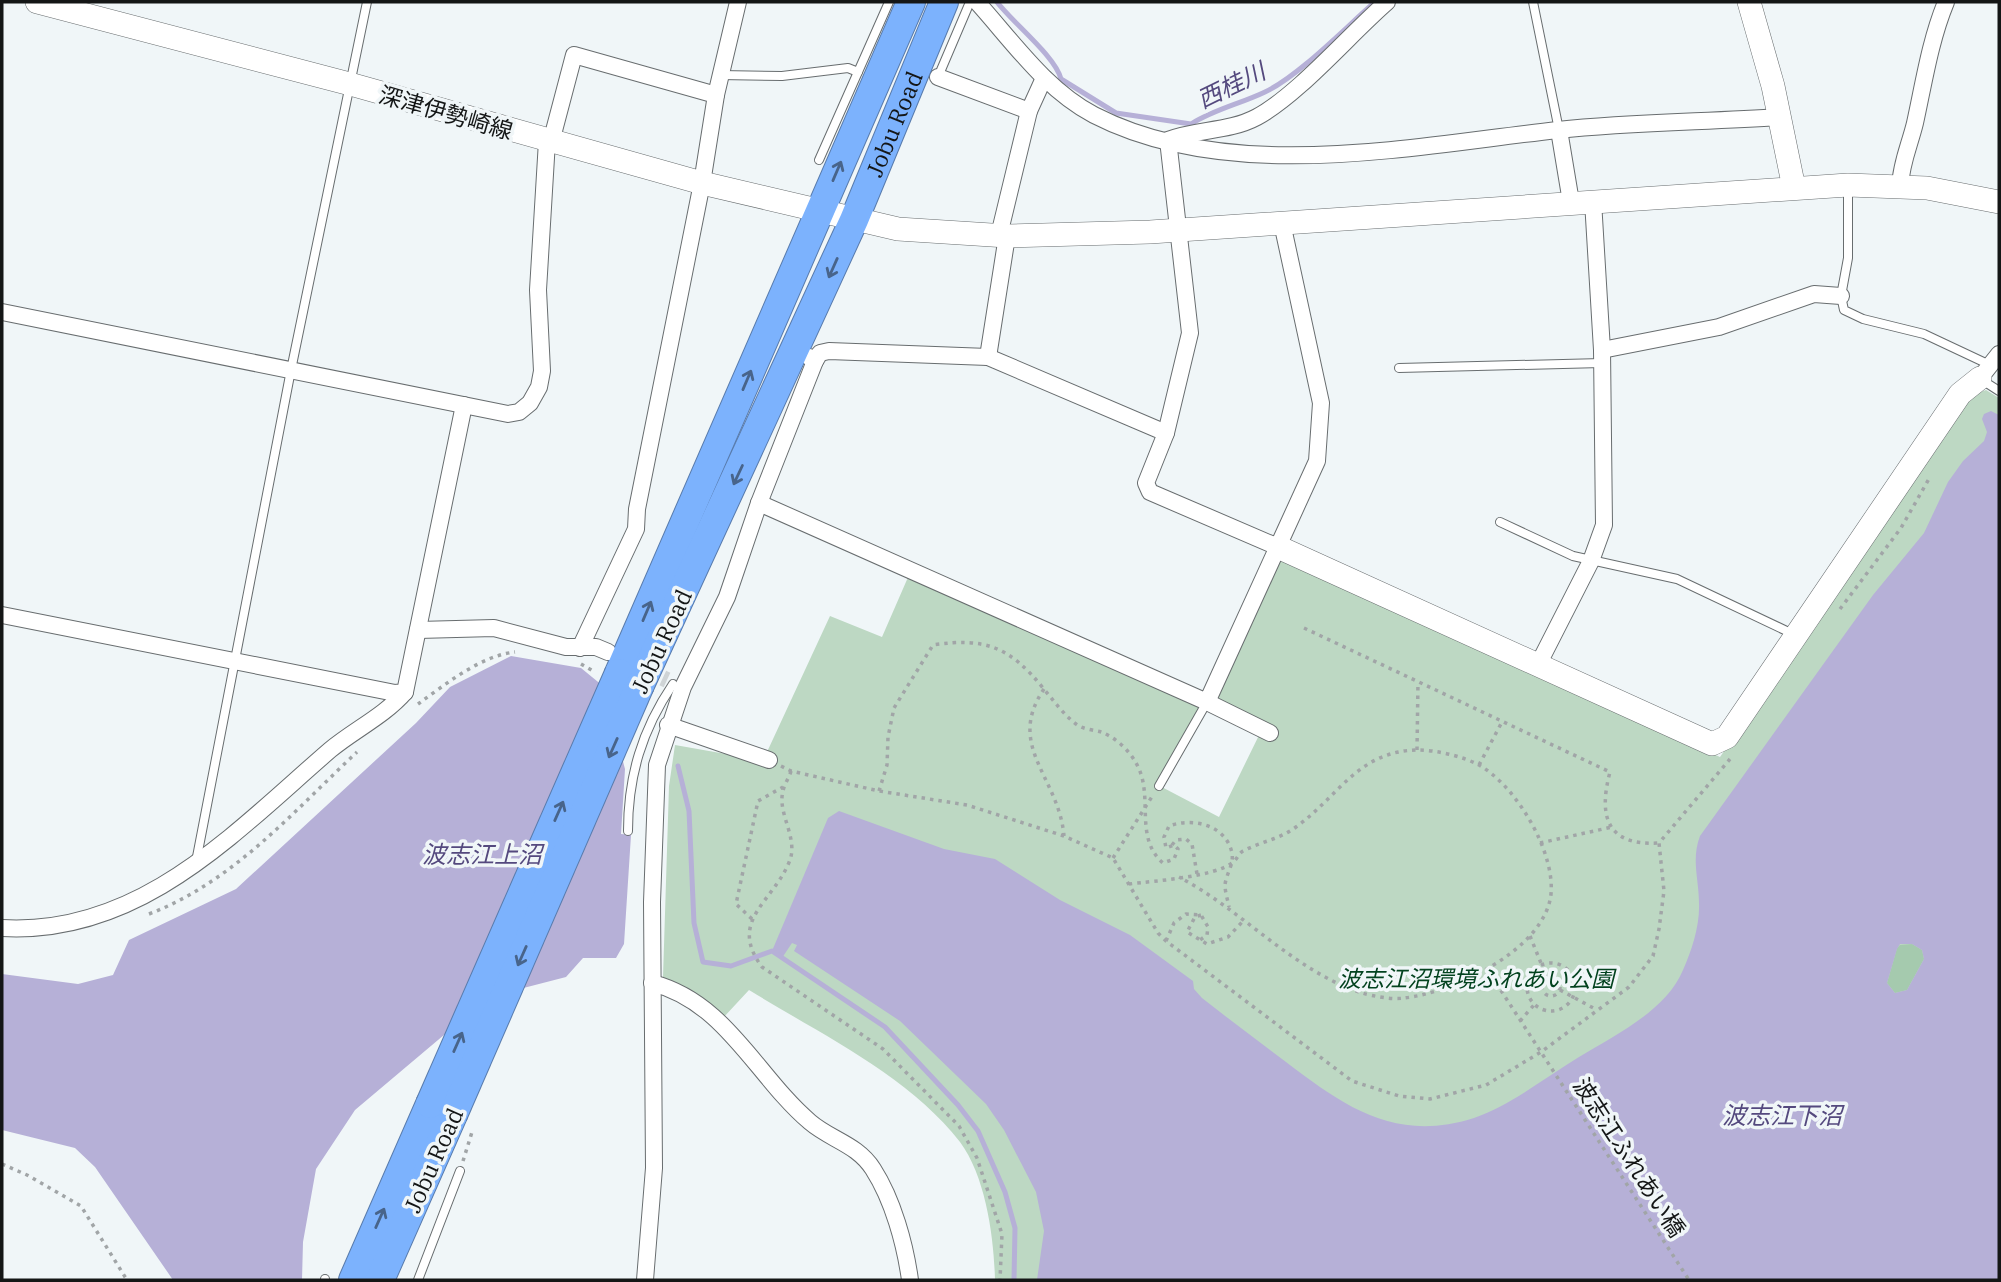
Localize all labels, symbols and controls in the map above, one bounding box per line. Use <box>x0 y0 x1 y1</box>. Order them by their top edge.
water label: 西桂川 <box>1192 54 1273 115</box>
street label: Jobu Road <box>859 66 929 181</box>
street label: 深津伊勢崎線 <box>376 79 516 145</box>
one-way arrow <box>832 161 845 182</box>
one-way arrow <box>826 257 839 278</box>
one-way arrow <box>741 369 754 391</box>
one-way arrow <box>731 464 744 485</box>
street label: Jobu Road <box>624 584 698 698</box>
one-way arrow <box>641 601 654 622</box>
one-way arrow <box>606 737 619 758</box>
one-way arrow <box>553 801 566 822</box>
water label: 波志江上沼 <box>422 838 545 870</box>
one-way arrow <box>515 945 528 966</box>
park label: 波志江沼環境ふれあい公園 <box>1338 963 1617 993</box>
one-way arrow <box>452 1031 465 1053</box>
street label: 波志江ふれあい橋 <box>1567 1072 1693 1242</box>
water label: 波志江下沼 <box>1722 1099 1845 1131</box>
street label: Jobu Road <box>397 1103 469 1217</box>
one-way arrow <box>375 1208 388 1229</box>

